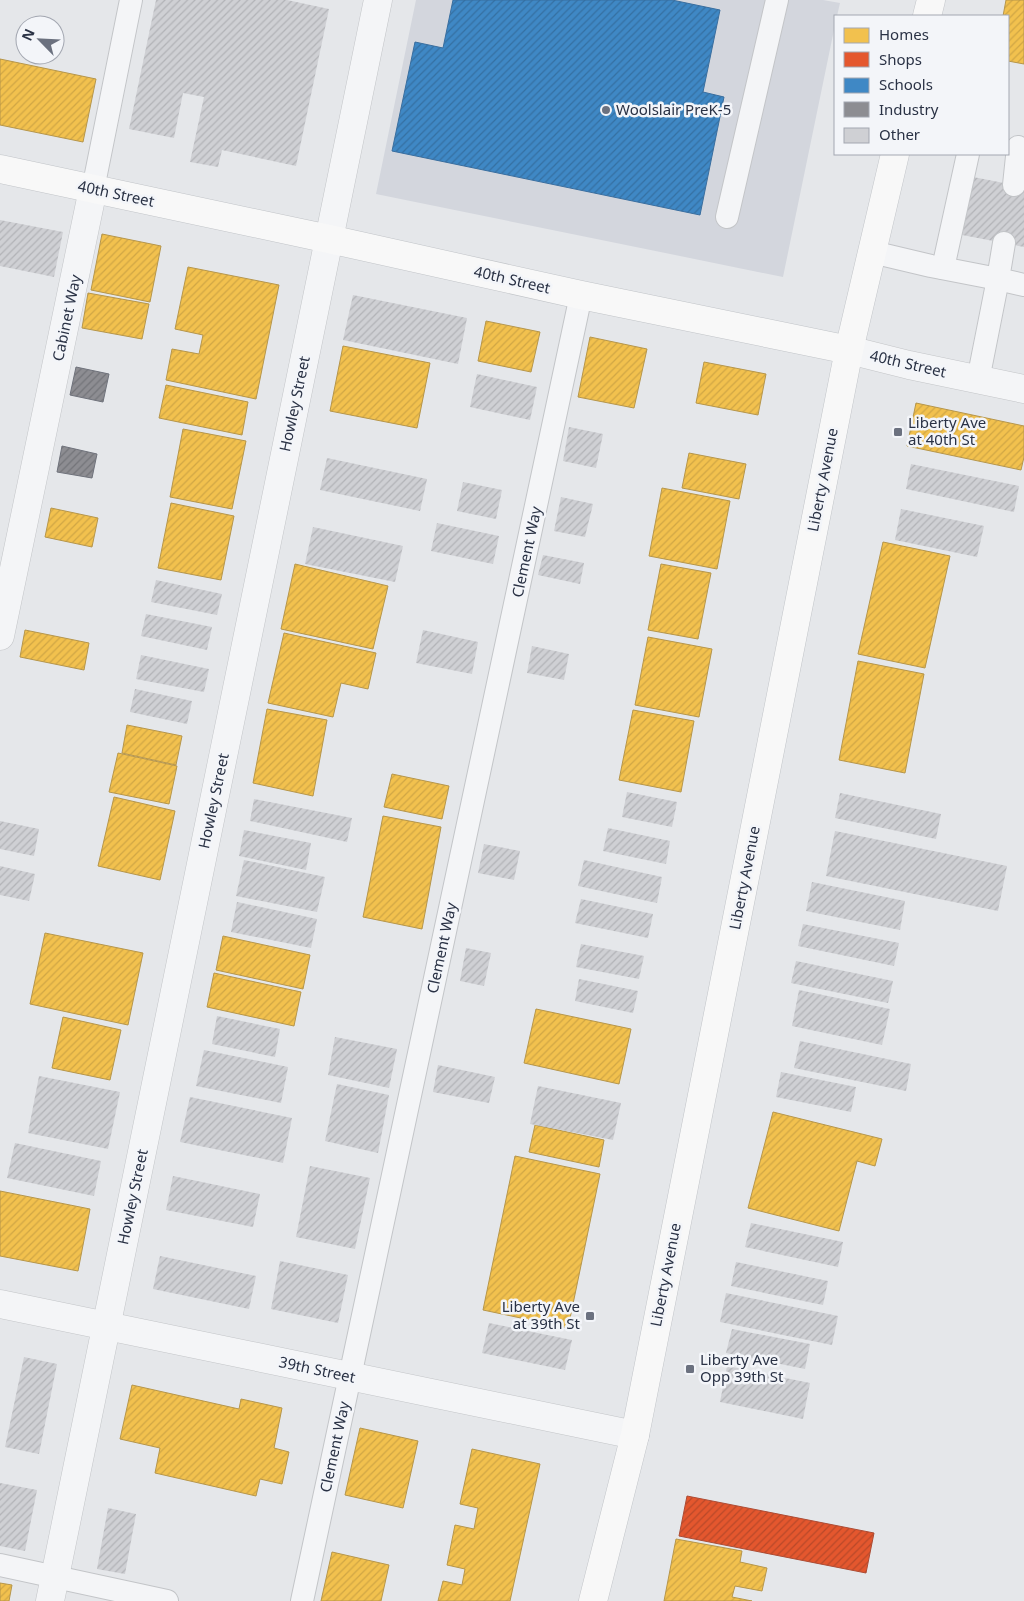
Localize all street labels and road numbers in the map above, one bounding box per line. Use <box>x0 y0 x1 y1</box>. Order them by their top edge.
street label: 40th Street <box>76 175 157 211</box>
street label: 40th Street <box>472 261 553 298</box>
street label: Cabinet Way <box>47 272 85 363</box>
street label: 40th Street <box>868 345 949 382</box>
street label: Howley Street <box>274 354 314 453</box>
street label: Liberty Avenue <box>802 426 842 533</box>
street label: Clement Way <box>507 504 546 599</box>
street label: Howley Street <box>193 751 233 850</box>
street label: Liberty Avenue <box>724 824 764 931</box>
street label: Clement Way <box>422 900 461 995</box>
street label: Howley Street <box>112 1147 152 1246</box>
street label: Liberty Avenue <box>645 1221 685 1328</box>
street label: 39th Street <box>277 1351 358 1387</box>
street label: Clement Way <box>315 1399 354 1494</box>

